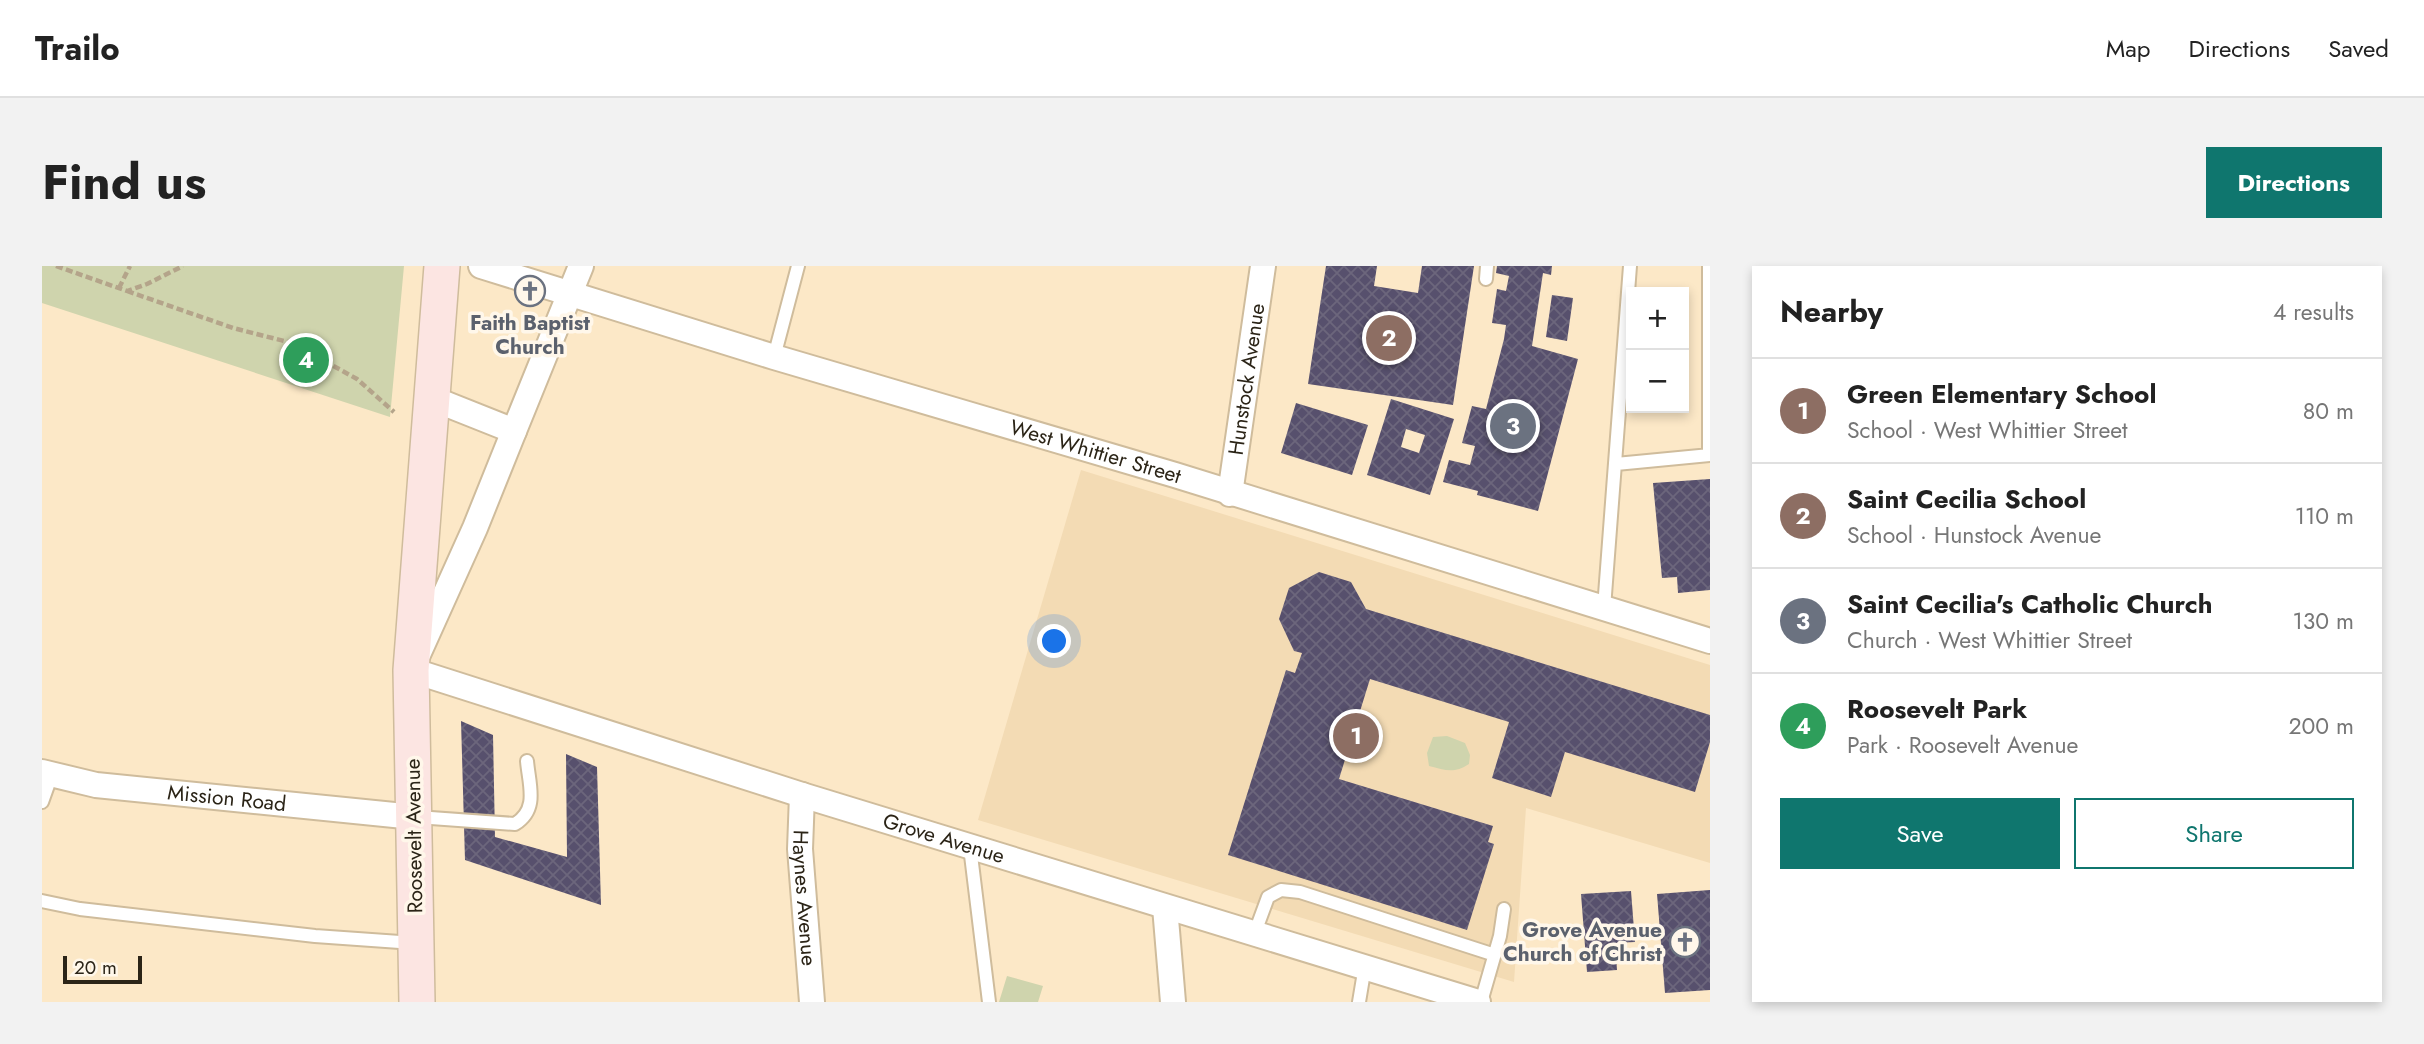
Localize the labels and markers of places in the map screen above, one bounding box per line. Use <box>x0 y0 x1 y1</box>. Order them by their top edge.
church icon: Faith Baptist Church <box>513 274 547 308</box>
place label: Faith Baptist Church <box>470 308 590 362</box>
pin: 2 <box>1366 312 1412 364</box>
pin: 4 <box>283 334 329 386</box>
pin: 3 <box>1490 400 1536 452</box>
pin: 1 <box>1333 710 1379 762</box>
place label: Grove Avenue Church of Christ <box>1503 915 1662 969</box>
church icon: Grove Avenue Church of Christ <box>1668 925 1702 959</box>

